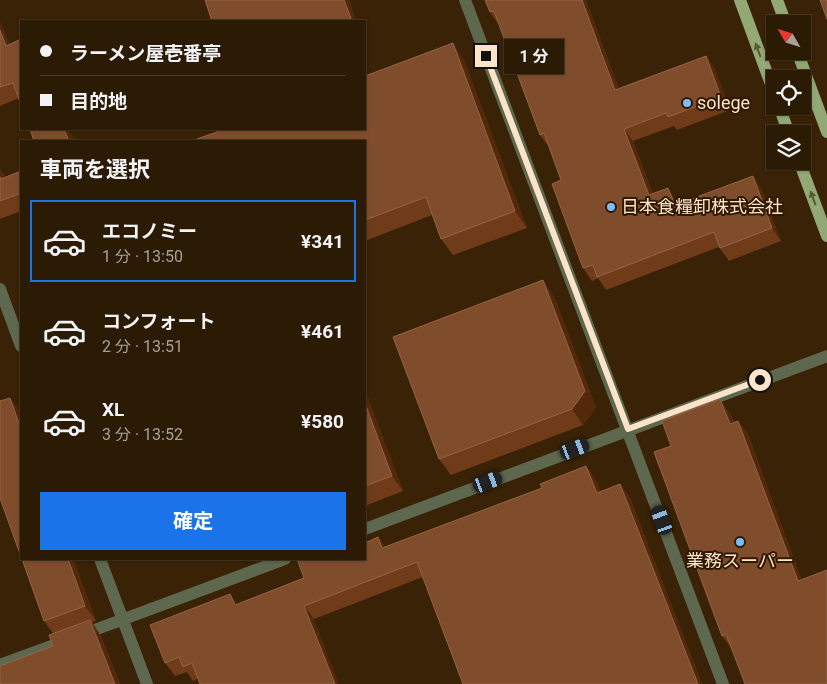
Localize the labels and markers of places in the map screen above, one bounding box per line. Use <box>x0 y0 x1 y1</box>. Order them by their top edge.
place label: solege <box>697 92 750 113</box>
marker: solege <box>681 97 693 109</box>
place label: 日本食糧卸株式会社 <box>621 196 783 217</box>
marker: 日本食糧卸株式会社 <box>605 201 617 213</box>
marker: 業務スーパー <box>734 536 746 548</box>
place label: 業務スーパー <box>686 550 794 571</box>

